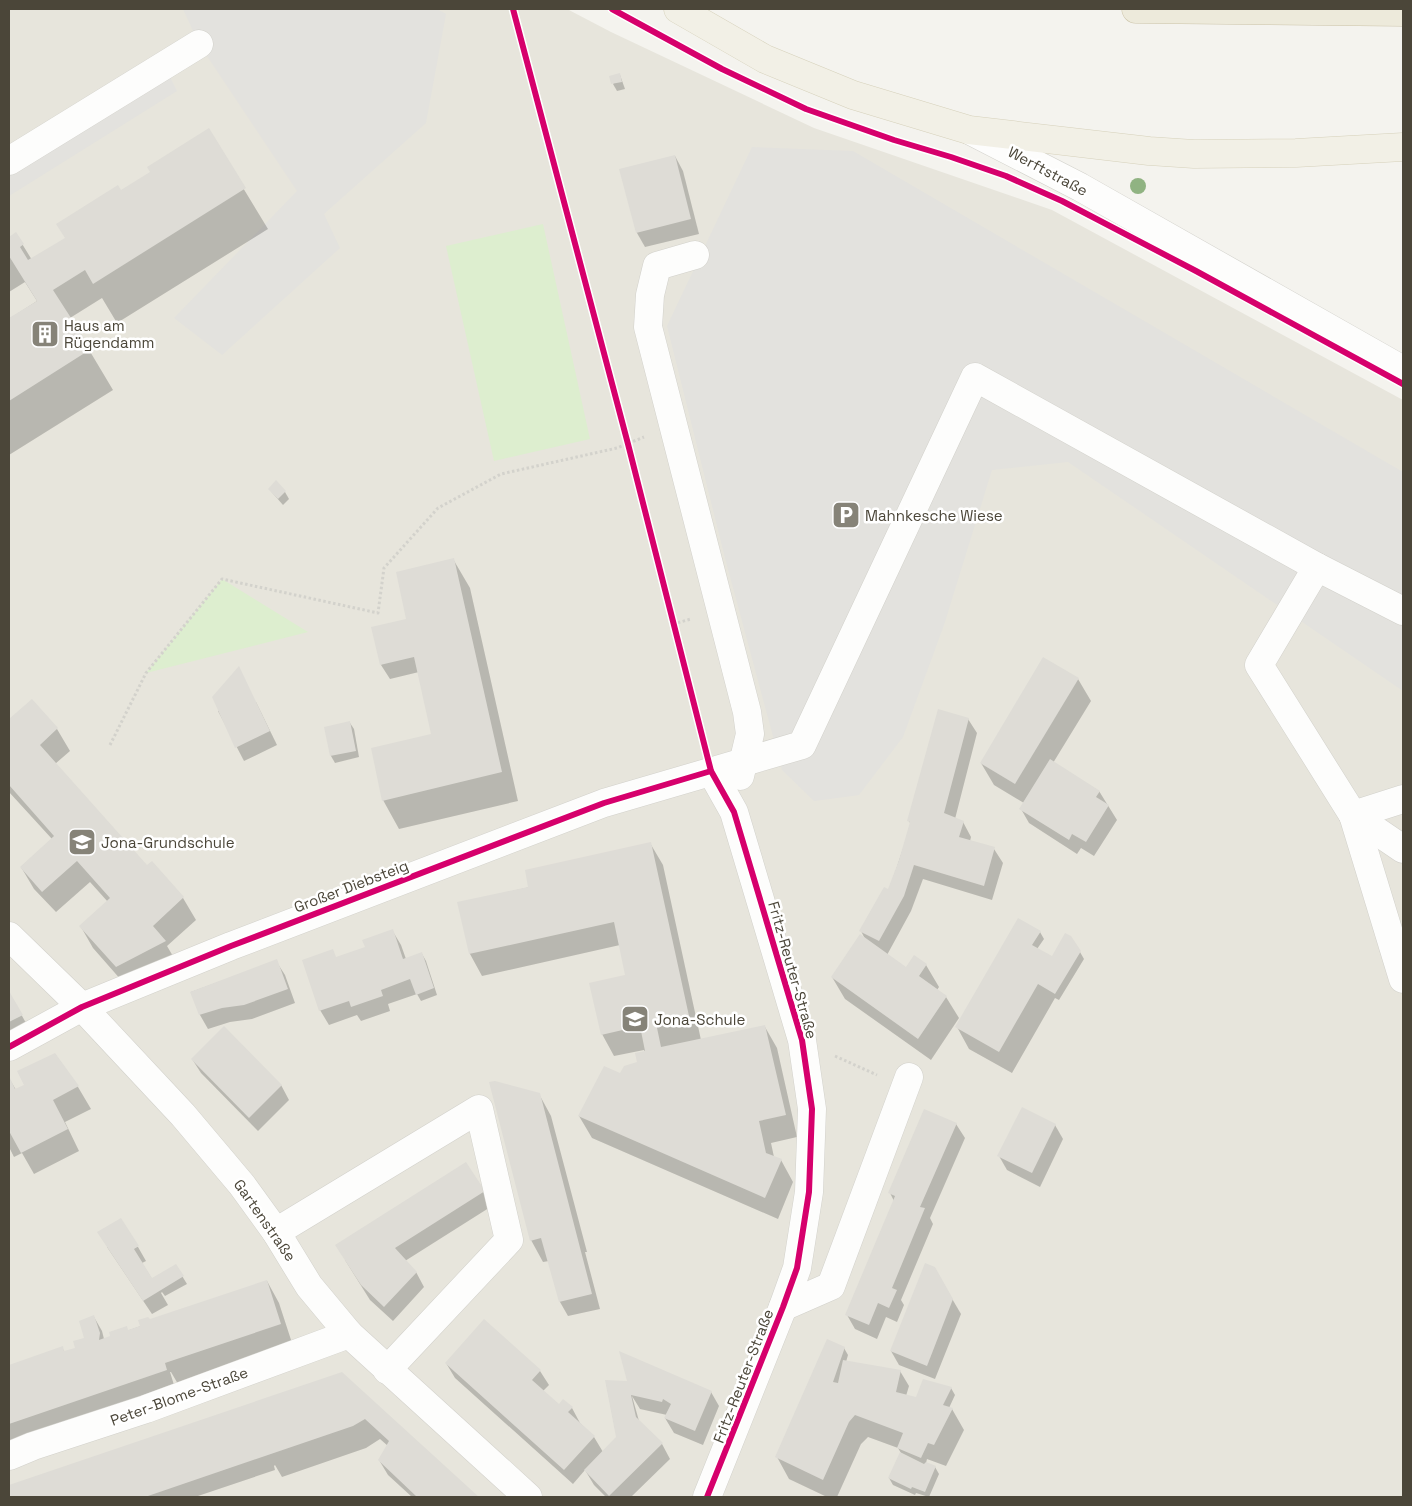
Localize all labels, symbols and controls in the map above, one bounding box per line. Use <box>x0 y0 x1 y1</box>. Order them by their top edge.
street label: Werftstraße <box>1005 142 1091 200</box>
place label: Haus am Rügendamm <box>64 316 154 352</box>
building icon: Haus am Rügendamm <box>30 319 60 349</box>
parking icon: Mahnkesche Wiese <box>831 500 861 530</box>
place label: Mahnkesche Wiese <box>865 506 1003 525</box>
school or university icon: Jona-Grundschule <box>67 827 97 857</box>
place label: Jona-Grundschule <box>101 833 235 852</box>
street label: Großer Diebsteig <box>291 855 411 917</box>
street label: Fritz-Reuter-Straße <box>764 899 822 1041</box>
school or university icon: Jona-Schule <box>620 1004 650 1034</box>
place label: Jona-Schule <box>654 1010 745 1029</box>
street label: Gartenstraße <box>230 1175 300 1265</box>
street label: Fritz-Reuter-Straße <box>709 1306 777 1446</box>
street label: Peter-Blome-Straße <box>108 1362 250 1430</box>

